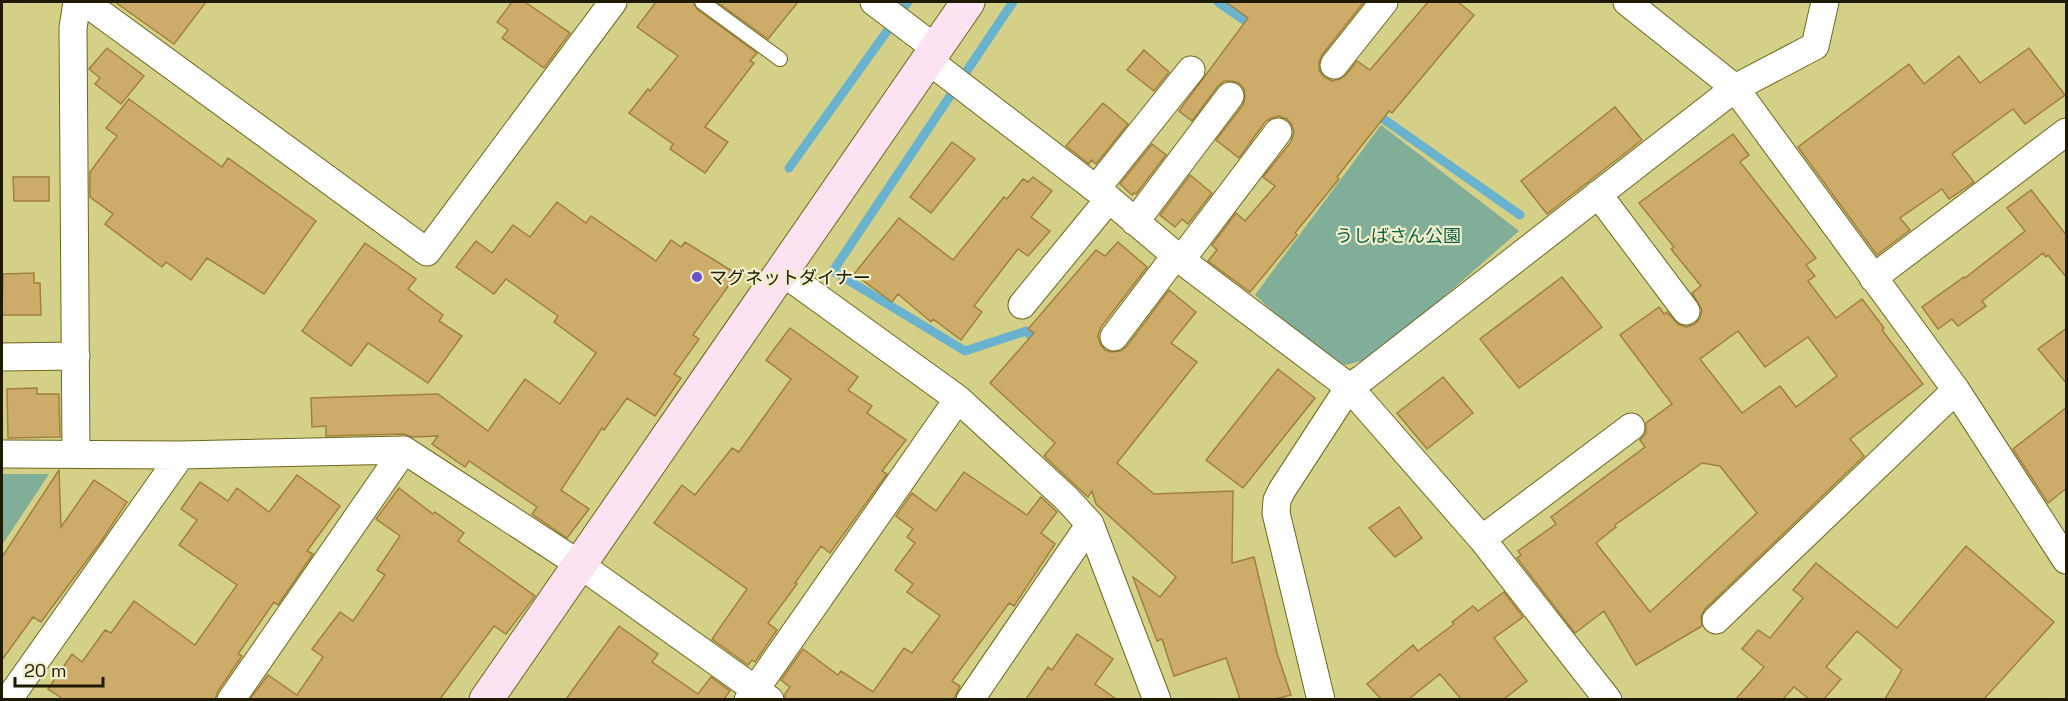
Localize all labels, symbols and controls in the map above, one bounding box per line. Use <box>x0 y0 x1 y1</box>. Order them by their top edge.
park label: うしばさん公園 <box>1335 224 1461 247</box>
place label: マグネットダイナー <box>709 266 871 289</box>
marker: マグネットダイナー <box>690 270 704 284</box>
scale bar <box>15 650 104 688</box>
text: 20 m <box>24 659 67 682</box>

